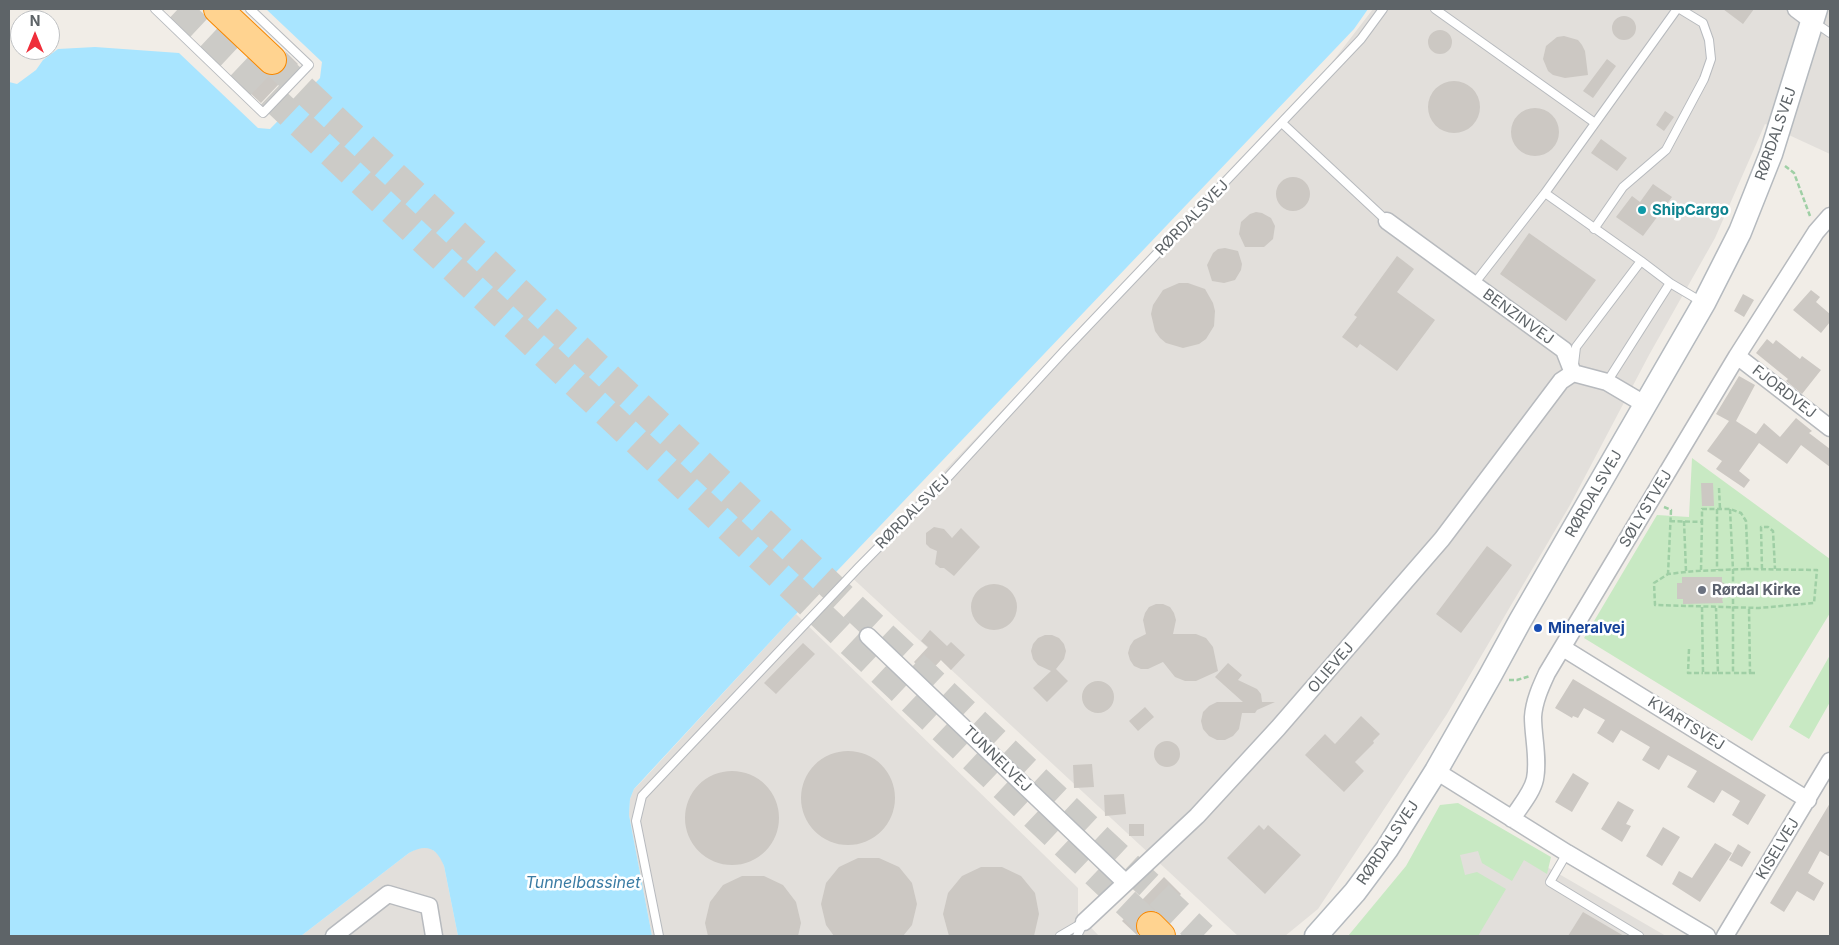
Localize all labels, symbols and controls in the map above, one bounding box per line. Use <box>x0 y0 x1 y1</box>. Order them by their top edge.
north arrow <box>10 10 60 60</box>
text: N <box>30 12 40 29</box>
street label: RØRDALSVEJ <box>1752 85 1800 183</box>
street label: RØRDALSVEJ <box>1152 177 1232 259</box>
place label: ShipCargo <box>1652 201 1729 219</box>
marker: ShipCargo <box>1636 204 1648 216</box>
street label: BENZINVEJ <box>1479 285 1557 349</box>
street label: FJORDVEJ <box>1749 362 1819 422</box>
street label: RØRDALSVEJ <box>1562 447 1626 541</box>
street label: SØLYSTVEJ <box>1616 467 1676 551</box>
street label: RØRDALSVEJ <box>872 471 954 553</box>
place label: Rørdal Kirke <box>1712 581 1801 599</box>
marker: Rørdal Kirke <box>1696 584 1708 596</box>
place label: Mineralvej <box>1548 619 1625 637</box>
marker: Mineralvej <box>1532 622 1544 634</box>
street label: OLIEVEJ <box>1304 639 1358 697</box>
street label: KVARTSVEJ <box>1644 693 1728 755</box>
street label: TUNNELVEJ <box>959 722 1035 796</box>
street label: RØRDALSVEJ <box>1353 798 1423 888</box>
street label: KISELVEJ <box>1753 815 1803 883</box>
water label: Tunnelbassinet <box>526 873 640 893</box>

